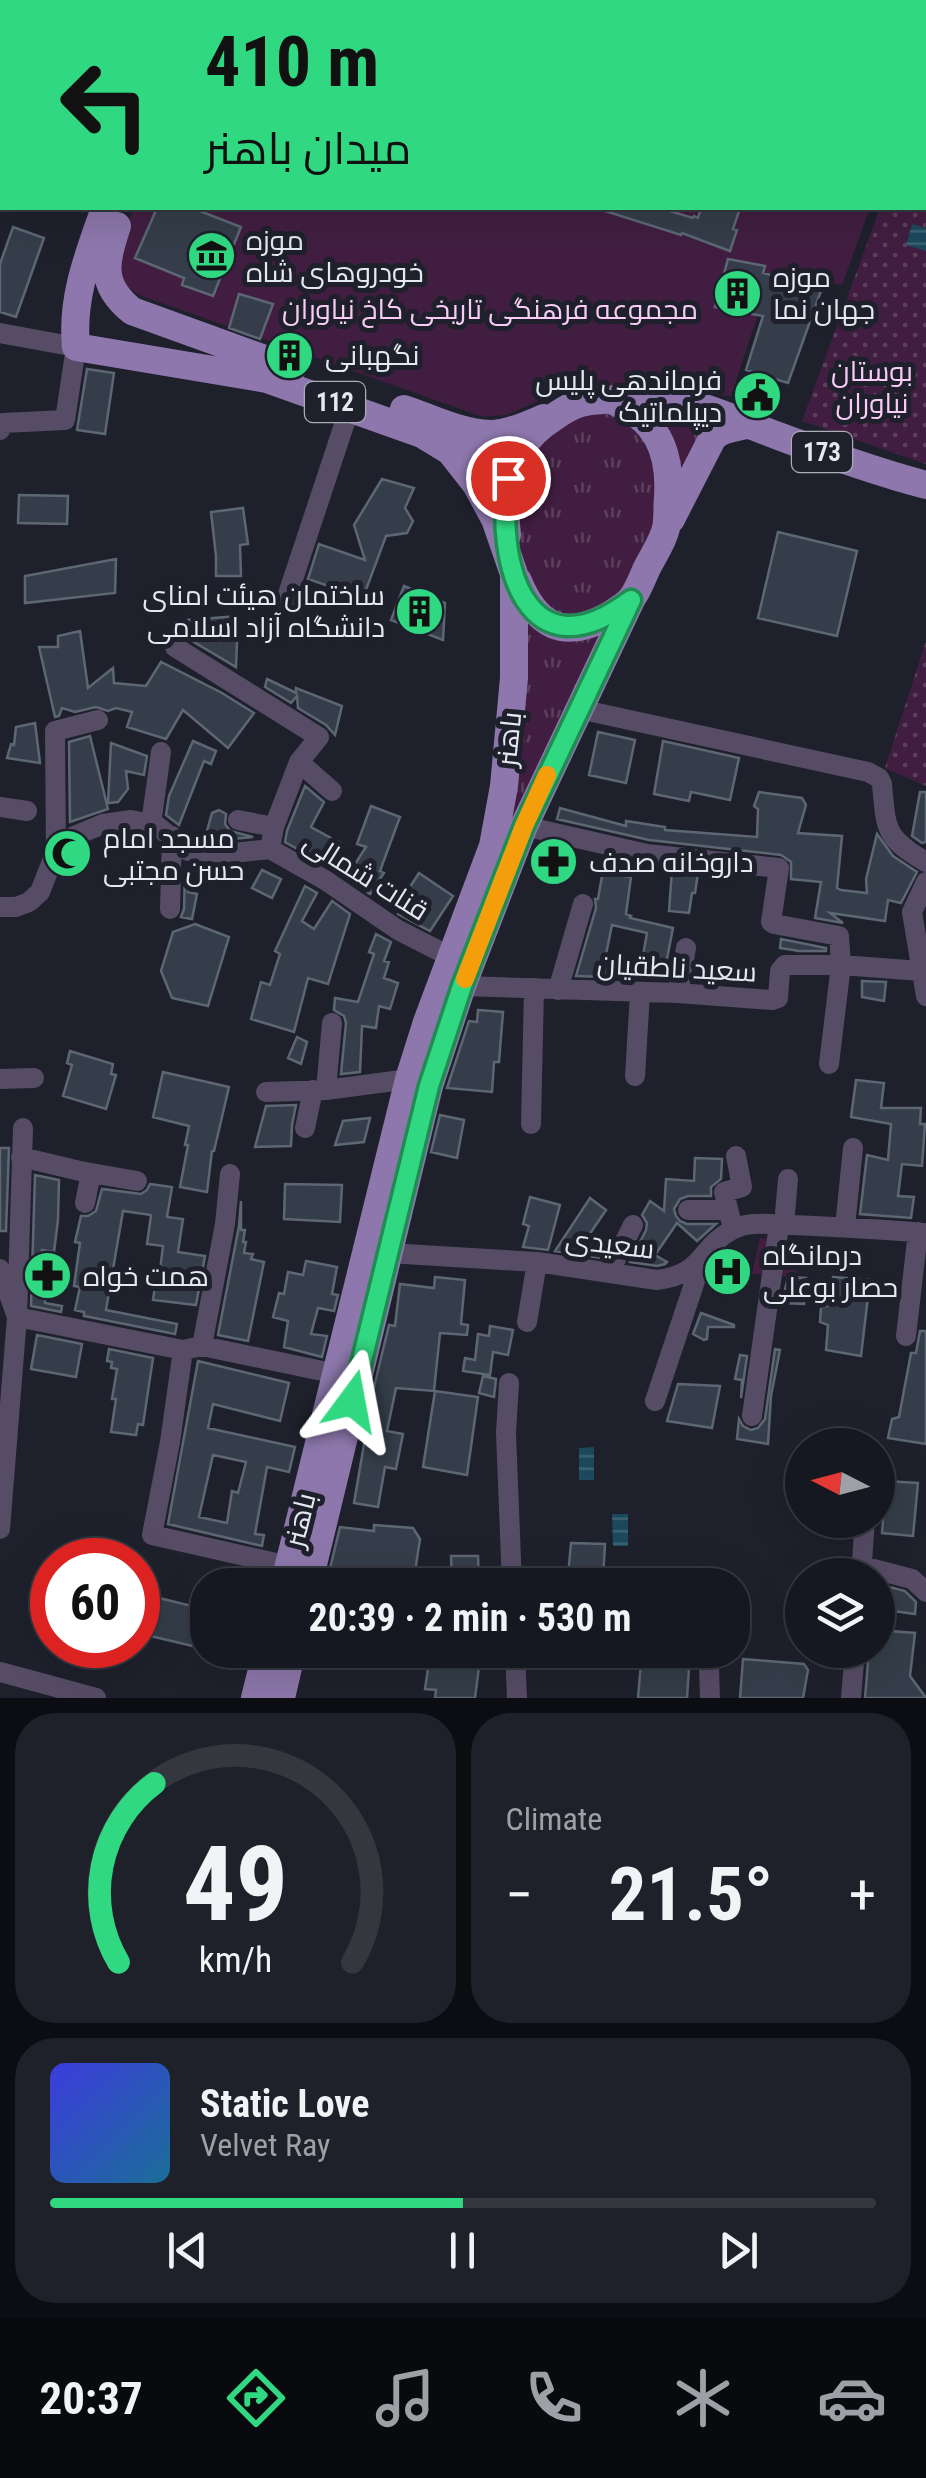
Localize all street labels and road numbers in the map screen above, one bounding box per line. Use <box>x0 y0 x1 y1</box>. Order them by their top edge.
road number: 112 <box>305 382 365 422</box>
road number: 173 <box>792 432 852 472</box>
street label: باهنر <box>490 710 528 770</box>
street label: قنات شمالى <box>298 825 434 927</box>
street label: سعید ناطقیان <box>596 947 758 989</box>
street label: سعیدی <box>564 1222 656 1266</box>
street label: باهنر <box>277 1489 323 1552</box>

